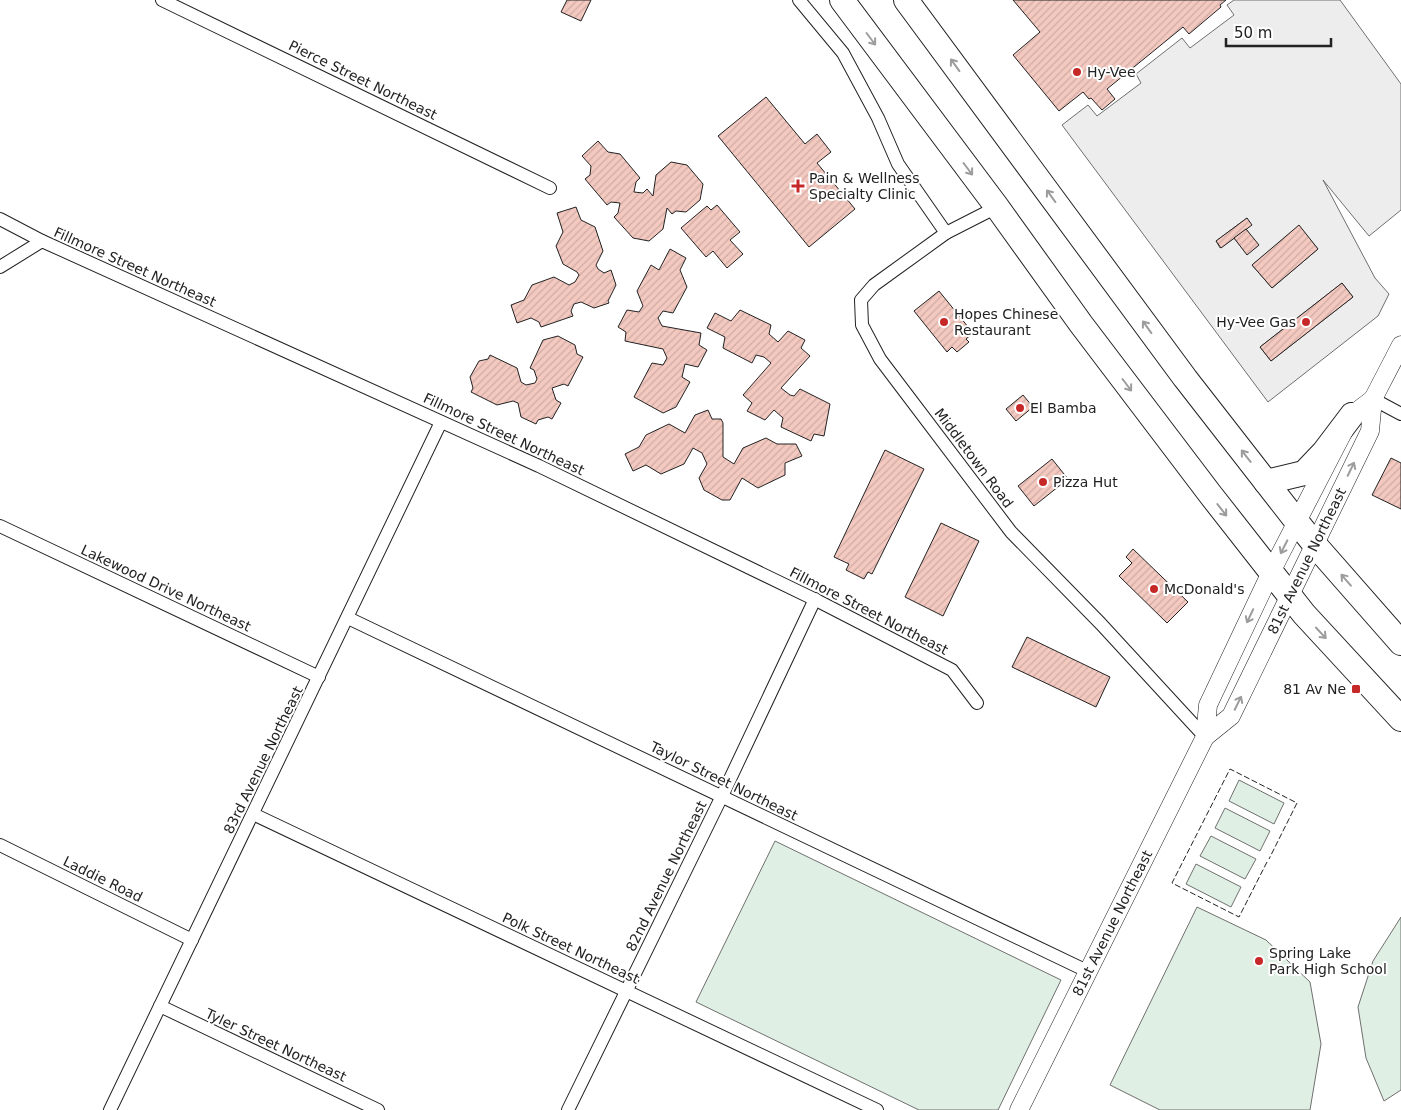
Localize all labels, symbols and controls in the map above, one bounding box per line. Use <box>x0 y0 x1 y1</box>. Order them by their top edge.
scale bar <box>1226 15 1331 47</box>
text: 50 m <box>1234 24 1272 42</box>
one-way arrow <box>866 32 876 46</box>
street label: Pierce Street Northeast <box>286 37 440 123</box>
one-way arrow <box>949 59 960 72</box>
place label: Hy-Vee <box>1087 64 1136 80</box>
marker: Hy-Vee <box>1071 66 1083 78</box>
one-way arrow <box>963 162 974 175</box>
place label: Pain & Wellness Specialty Clinic <box>809 170 919 202</box>
marker: Pain & Wellness Specialty Clinic <box>791 179 805 193</box>
one-way arrow <box>1046 189 1056 203</box>
street label: Fillmore Street Northeast <box>52 224 219 310</box>
place label: Hopes Chinese Restaurant <box>954 306 1058 338</box>
place label: Hy-Vee Gas <box>1216 314 1296 330</box>
marker: Hopes Chinese Restaurant <box>938 316 950 328</box>
marker: Hy-Vee Gas <box>1300 316 1312 328</box>
one-way arrow <box>1142 320 1152 334</box>
one-way arrow <box>1122 378 1133 391</box>
street label: Fillmore Street Northeast <box>421 390 587 479</box>
place label: El Bamba <box>1030 400 1096 416</box>
marker: El Bamba <box>1014 402 1026 414</box>
street label: Middletown Road <box>931 405 1017 511</box>
one-way arrow <box>1240 450 1251 463</box>
one-way arrow <box>1347 462 1357 477</box>
place label: Pizza Hut <box>1053 474 1118 490</box>
marker: Pizza Hut <box>1037 476 1049 488</box>
street label: 81st Avenue Northeast <box>1264 485 1349 637</box>
one-way arrow <box>1217 503 1227 517</box>
one-way arrow <box>1279 540 1289 555</box>
street label: Lakewood Drive Northeast <box>79 542 254 635</box>
street label: Fillmore Street Northeast <box>787 564 951 658</box>
one-way arrow <box>1341 574 1352 587</box>
place label: McDonald's <box>1164 581 1245 597</box>
marker: McDonald's <box>1148 583 1160 595</box>
one-way arrow <box>1245 609 1255 624</box>
one-way arrow <box>1315 627 1327 640</box>
place label: 81 Av Ne <box>1283 681 1346 697</box>
street label: 83rd Avenue Northeast <box>220 683 306 836</box>
marker: 81 Av Ne <box>1350 683 1362 695</box>
one-way arrow <box>1233 695 1243 710</box>
street label: Taylor Street Northeast <box>647 738 801 824</box>
street label: 82nd Avenue Northeast <box>623 798 710 954</box>
street label: 81st Avenue Northeast <box>1069 847 1156 998</box>
street label: Laddie Road <box>61 853 145 905</box>
street label: Polk Street Northeast <box>500 909 642 987</box>
place label: Spring Lake Park High School <box>1269 945 1387 977</box>
marker: Spring Lake Park High School <box>1253 955 1265 967</box>
street label: Tyler Street Northeast <box>202 1005 349 1085</box>

